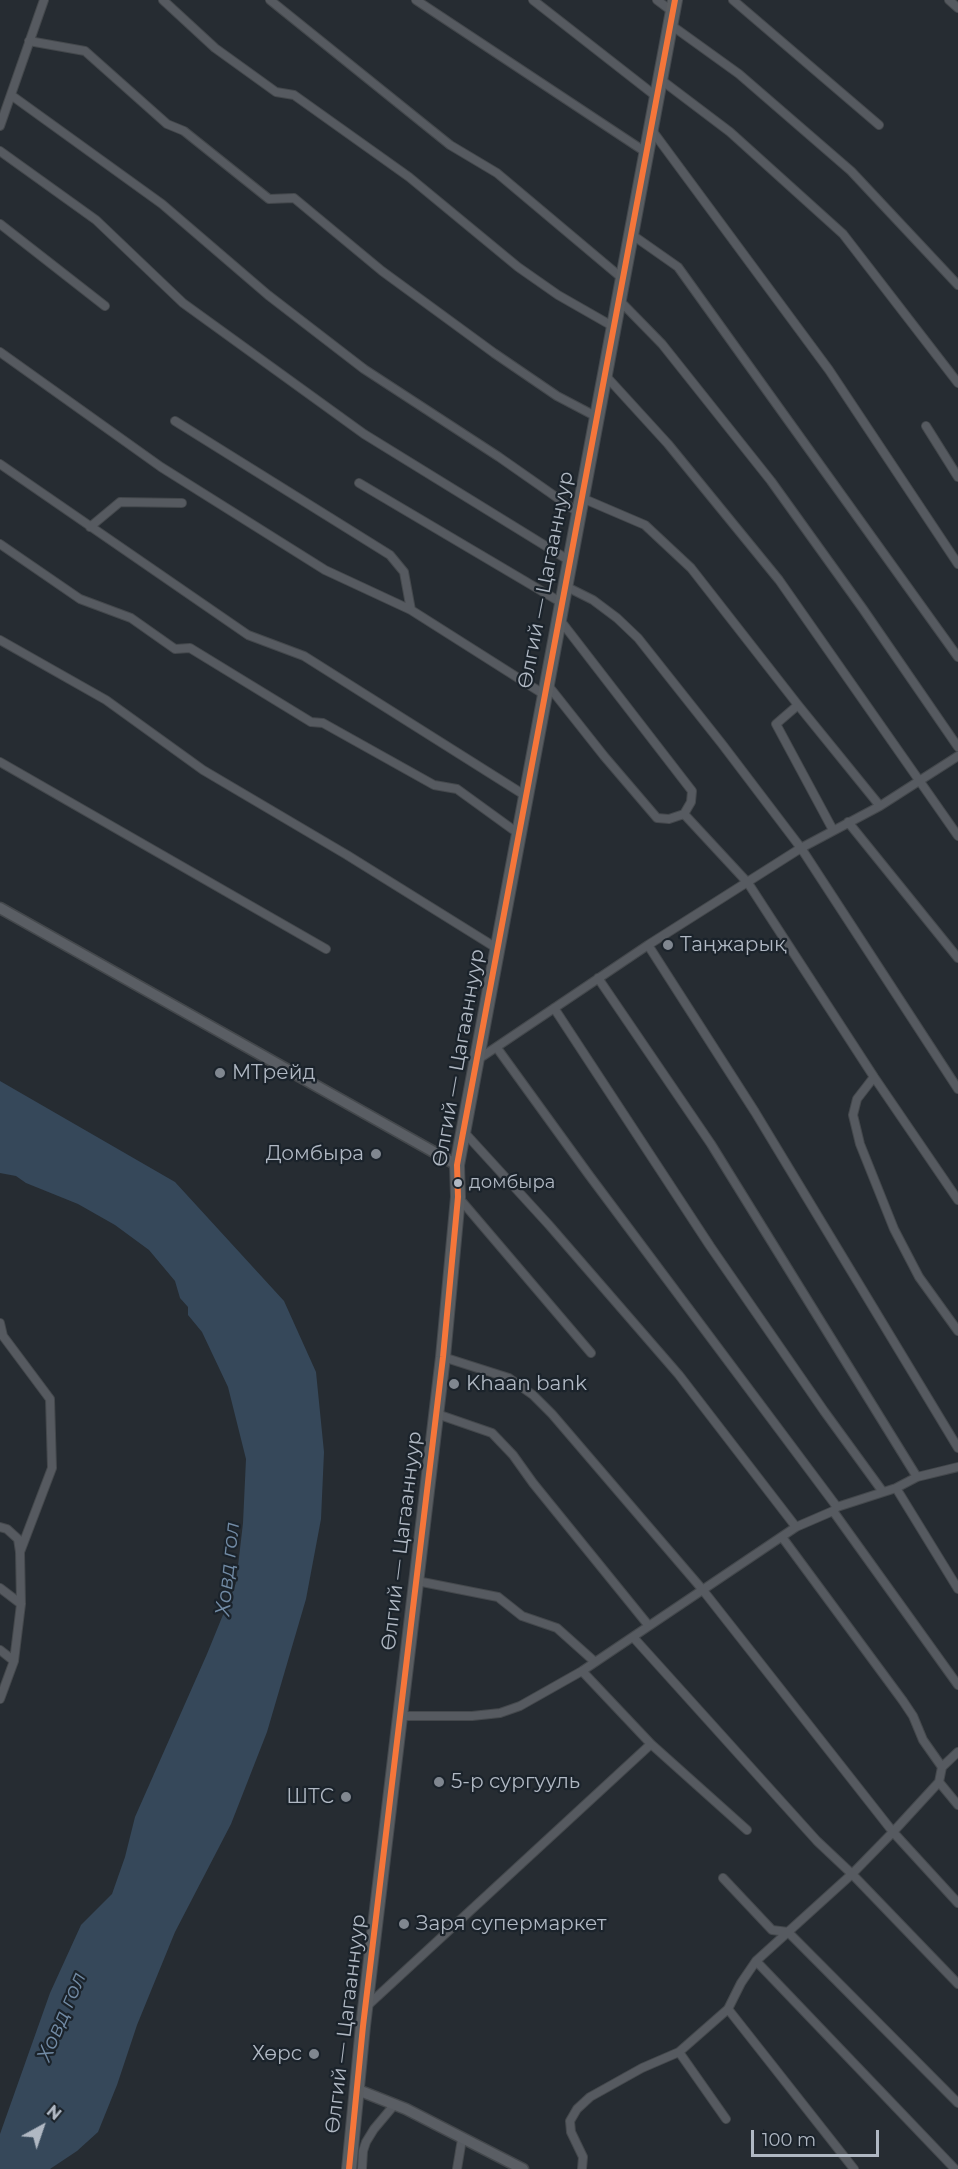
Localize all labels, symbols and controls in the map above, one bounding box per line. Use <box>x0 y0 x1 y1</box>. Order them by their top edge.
street label: Өлгий — Цагааннуур <box>513 469 579 691</box>
place label: Таңжарық <box>680 933 786 957</box>
marker: Таңжарық <box>661 938 675 952</box>
street label: Өлгий — Цагааннуур <box>428 947 490 1169</box>
place label: MTрейд <box>232 1061 315 1085</box>
marker: MTрейд <box>213 1066 227 1080</box>
place label: Домбыра <box>266 1142 364 1166</box>
marker: Домбыра <box>369 1147 383 1161</box>
place label: домбыра <box>469 1172 555 1194</box>
marker: домбыра <box>452 1177 464 1189</box>
place label: Khaan bank <box>466 1372 587 1396</box>
marker: Khaan bank <box>447 1377 461 1391</box>
street label: Өлгий — Цагааннуур <box>377 1430 427 1652</box>
water label: Ховд гол <box>211 1521 245 1617</box>
place label: 5-р сургууль <box>451 1770 580 1794</box>
marker: 5-р сургууль <box>432 1775 446 1789</box>
place label: ШТС <box>286 1785 334 1809</box>
marker: ШТС <box>339 1790 353 1804</box>
place label: Заря супермаркет <box>416 1912 606 1936</box>
street label: Өлгий — Цагааннуур <box>321 1913 371 2135</box>
marker: Заря супермаркет <box>397 1917 411 1931</box>
water label: Ховд гол <box>32 1969 92 2065</box>
place label: Хөрс <box>252 2042 302 2066</box>
marker: Хөрс <box>307 2047 321 2061</box>
north arrow <box>12 2097 72 2157</box>
text: N <box>43 2101 65 2124</box>
scale bar <box>754 2118 882 2156</box>
text: 100 m <box>762 2129 816 2151</box>

